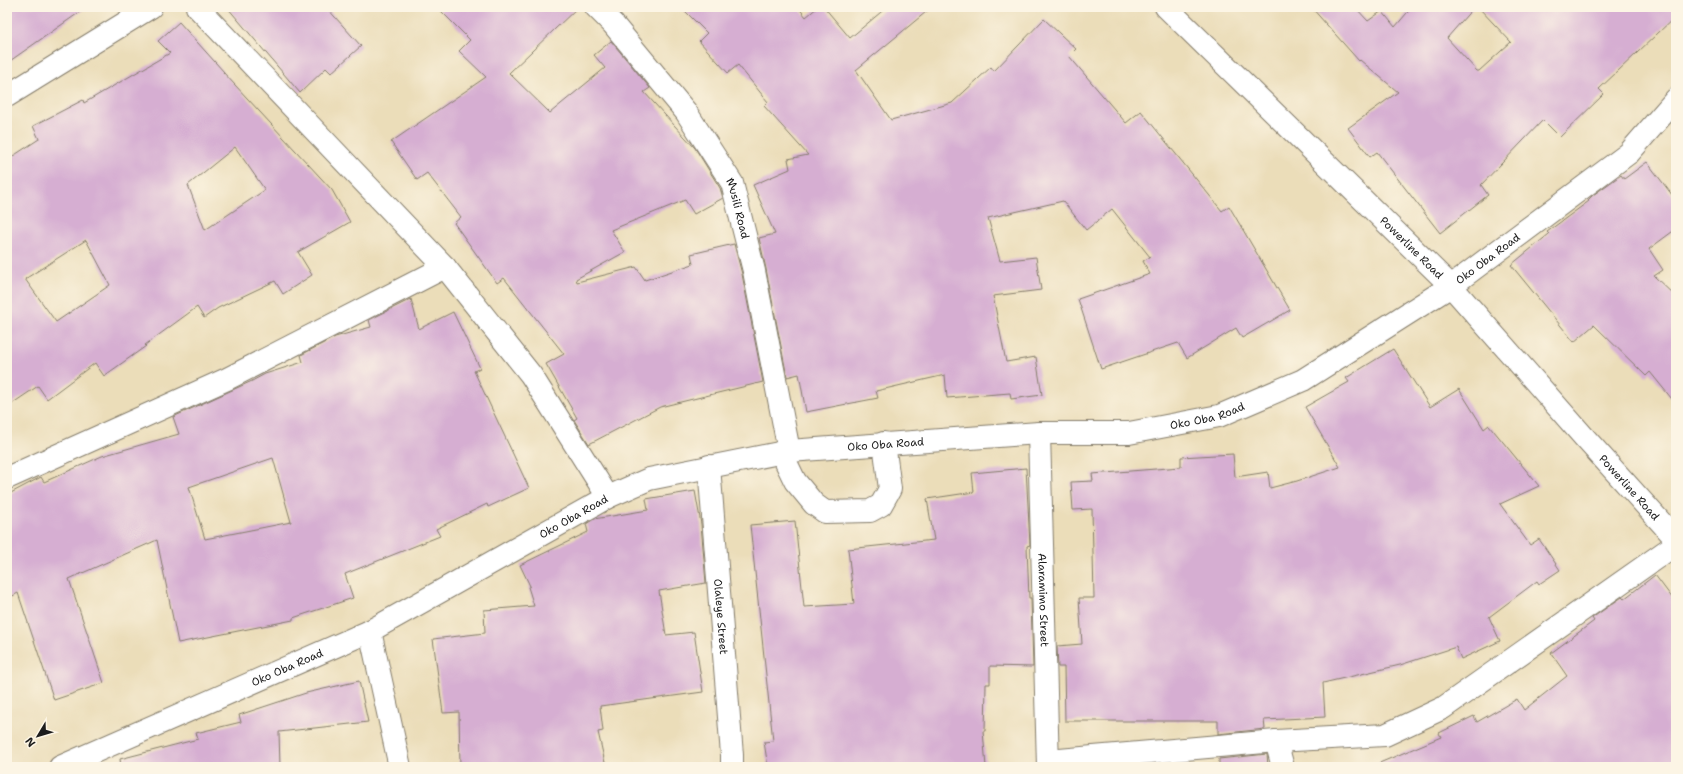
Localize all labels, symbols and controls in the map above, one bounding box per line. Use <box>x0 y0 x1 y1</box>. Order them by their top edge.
street label: Musili Road <box>722 175 753 241</box>
street label: Powerline Road <box>1376 213 1447 283</box>
street label: Oko Oba Road <box>1453 230 1523 288</box>
street label: Oko Oba Road <box>1169 399 1247 433</box>
street label: Oko Oba Road <box>847 434 924 455</box>
street label: Powerline Road <box>1596 452 1663 524</box>
street label: Oko Oba Road <box>537 492 611 542</box>
street label: Alaramimo Street <box>1034 553 1052 647</box>
street label: Olaleye Street <box>710 578 731 655</box>
street label: Oko Oba Road <box>249 646 325 690</box>
north arrow <box>18 716 58 756</box>
text: N <box>22 734 39 750</box>

